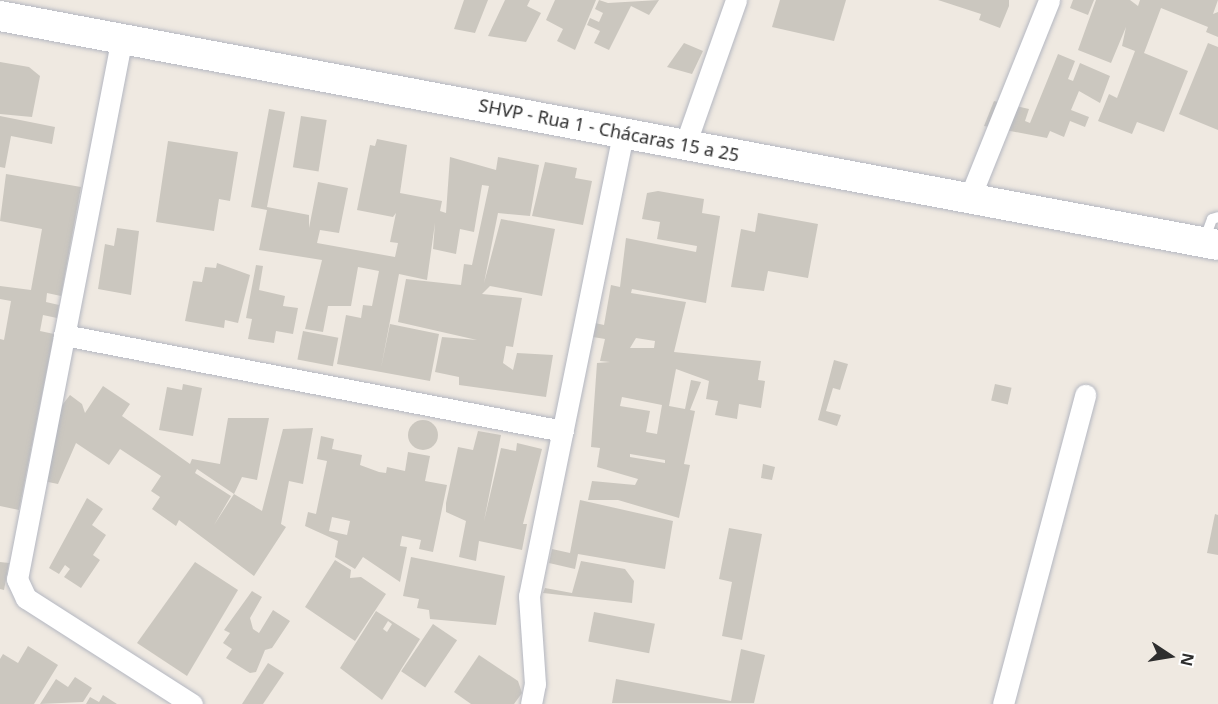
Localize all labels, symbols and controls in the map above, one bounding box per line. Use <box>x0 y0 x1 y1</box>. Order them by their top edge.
street label: SHVP - Rua 1 - Chácaras 15 a 25 <box>477 94 741 166</box>
north arrow <box>1140 626 1200 686</box>
text: N <box>1175 651 1200 668</box>

